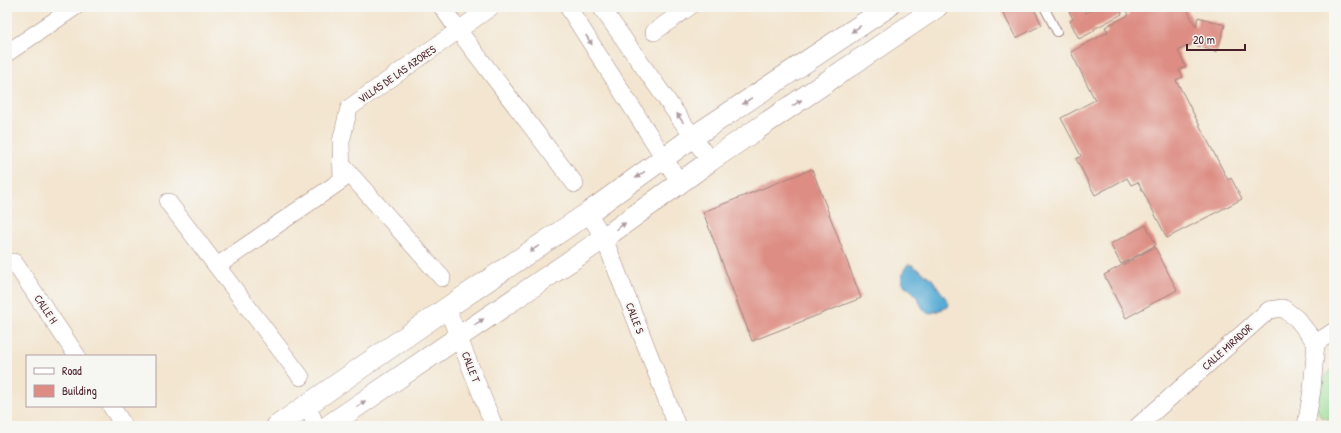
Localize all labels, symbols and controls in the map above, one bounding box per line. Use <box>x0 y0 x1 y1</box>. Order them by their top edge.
one-way arrow <box>850 25 861 33</box>
scale bar <box>1187 26 1245 52</box>
text: 20 m <box>1193 31 1215 48</box>
one-way arrow <box>585 35 593 45</box>
street label: VILLAS DE LAS AZORES <box>355 42 439 106</box>
one-way arrow <box>742 97 753 105</box>
one-way arrow <box>791 99 802 107</box>
one-way arrow <box>676 113 684 123</box>
one-way arrow <box>635 170 646 179</box>
one-way arrow <box>616 221 627 230</box>
one-way arrow <box>529 245 539 253</box>
street label: CALLE H <box>31 292 61 326</box>
street label: CALLE S <box>623 301 647 335</box>
one-way arrow <box>474 318 484 326</box>
street label: CALLE MIRADOR <box>1199 321 1255 373</box>
street label: CALLE T <box>459 349 484 385</box>
legend <box>26 355 156 407</box>
text: Road <box>62 362 82 379</box>
text: Building <box>62 382 97 399</box>
one-way arrow <box>355 400 366 408</box>

